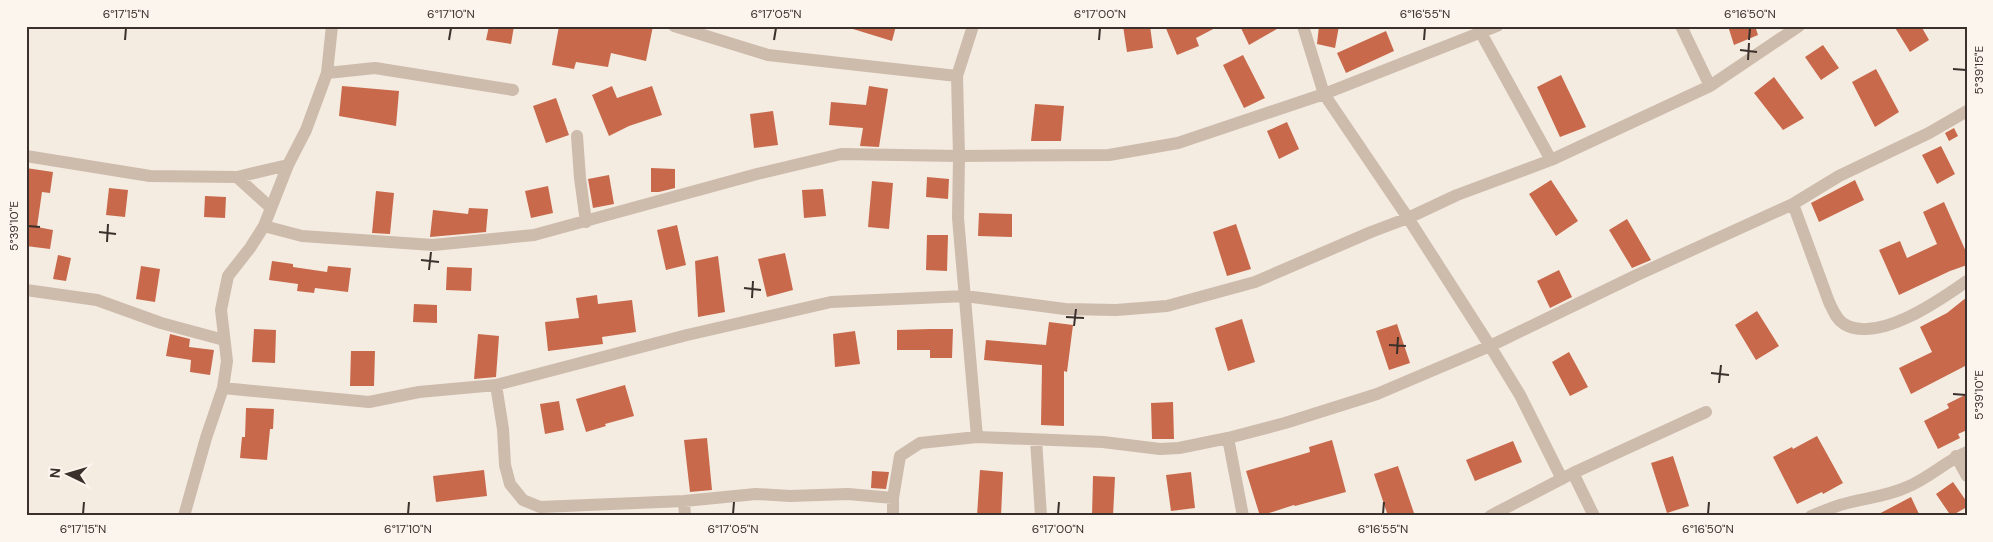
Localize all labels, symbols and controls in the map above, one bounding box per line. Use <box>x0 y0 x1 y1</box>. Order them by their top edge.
text: 6°17'15"N <box>103 6 149 22</box>
text: 6°17'10"N <box>427 6 475 22</box>
text: 6°17'05"N <box>750 6 802 22</box>
text: 6°17'00"N <box>1074 6 1126 22</box>
text: 6°16'55"N <box>1400 6 1450 22</box>
text: 6°16'50"N <box>1724 6 1776 22</box>
text: 5°39'15"E <box>1971 45 1987 94</box>
text: 5°39'10"E <box>6 201 22 251</box>
text: 5°39'10"E <box>1971 370 1987 420</box>
north arrow <box>42 450 92 500</box>
text: N <box>46 467 64 479</box>
text: 6°17'15"N <box>60 521 106 537</box>
text: 6°17'10"N <box>384 521 432 537</box>
text: 6°17'05"N <box>707 521 759 537</box>
text: 6°17'00"N <box>1032 521 1084 537</box>
text: 6°16'55"N <box>1358 521 1408 537</box>
text: 6°16'50"N <box>1682 521 1734 537</box>

